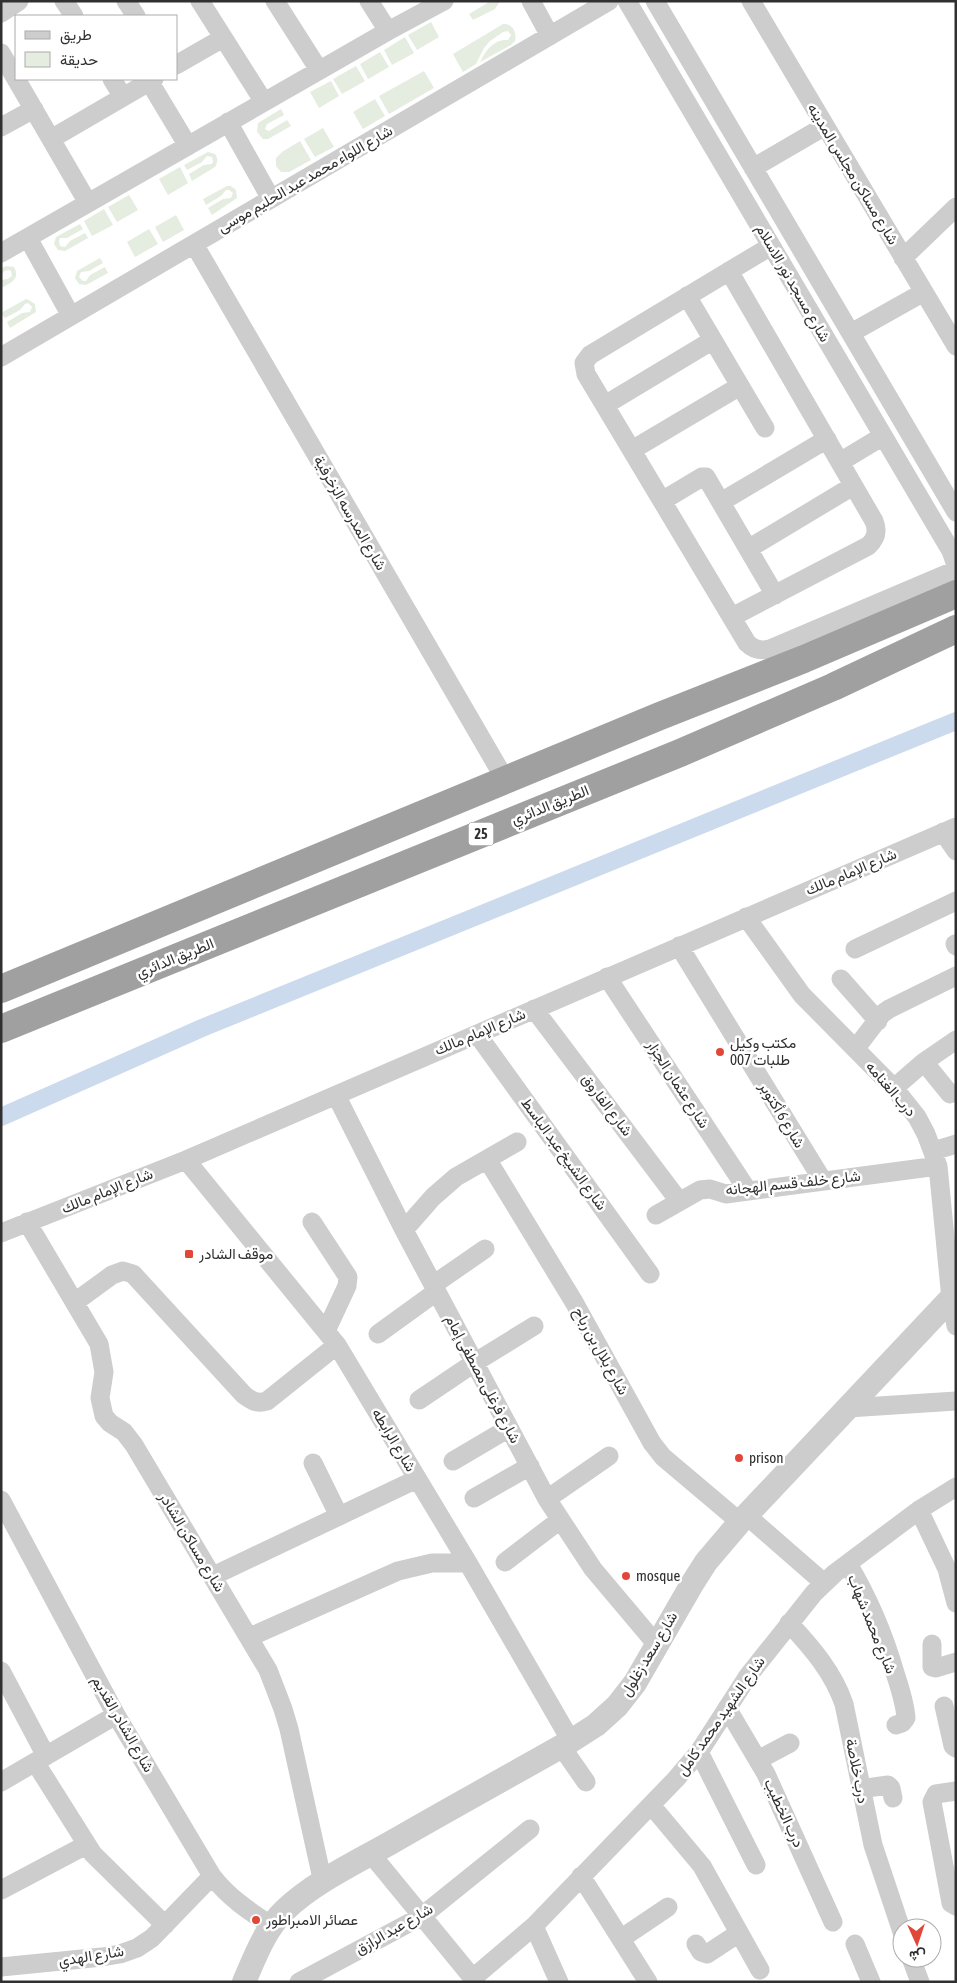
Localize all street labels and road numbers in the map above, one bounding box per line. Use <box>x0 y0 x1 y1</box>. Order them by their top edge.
street label: شارع مساكن مجلس المدينه <box>802 100 902 249</box>
street label: شارع اللواء محمد عبد الحليم موسى <box>214 121 397 238</box>
street label: شارع مسجد نور الاسلام <box>750 221 834 346</box>
street label: شارع المدرسه الزخرفية <box>308 452 390 575</box>
street label: الطريق الدائري <box>508 781 593 832</box>
road number: 25 <box>468 822 494 846</box>
street label: شارع الإمام مالك <box>803 845 900 901</box>
street label: الطريق الدائري <box>133 934 218 985</box>
street label: شارع الإمام مالك <box>432 1005 529 1061</box>
street label: شارع عثمان الجزار <box>641 1036 713 1133</box>
street label: درب الغنامه <box>862 1058 920 1120</box>
street label: شارع الفاروق <box>576 1070 636 1141</box>
street label: شارع 6 أكتوبر <box>753 1078 809 1152</box>
street label: شارع الشيخ عبد الباسط <box>516 1094 611 1215</box>
street label: شارع الإمام مالك <box>59 1164 156 1219</box>
street label: شارع خلف قسم الهجانه <box>725 1167 862 1201</box>
street label: شارع بلال بن رباح <box>568 1304 633 1399</box>
street label: شارع فرغلى مصطفى إمام <box>440 1312 525 1447</box>
street label: شارع الرابطه <box>366 1405 420 1476</box>
street label: شارع مساكن الشادر <box>153 1488 229 1596</box>
street label: شارع محمد شهاب <box>842 1572 900 1677</box>
street label: شارع سعد زغلول <box>617 1608 683 1701</box>
street label: شارع الشهيد محمد كامل <box>673 1653 771 1780</box>
street label: شارع الشادر القديم <box>86 1673 158 1777</box>
street label: درب خلاصة <box>842 1737 872 1805</box>
street label: درب الخطيب <box>760 1776 808 1850</box>
street label: شارع عبد الرازق <box>352 1900 437 1960</box>
street label: شارع الهدي <box>57 1942 126 1974</box>

